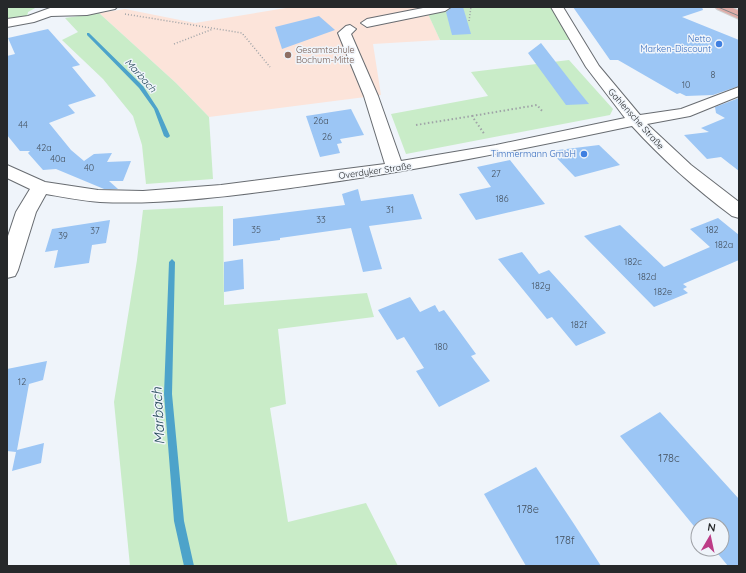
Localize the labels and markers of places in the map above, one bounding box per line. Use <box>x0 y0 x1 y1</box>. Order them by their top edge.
place label: Netto Marken-Discount <box>640 33 711 54</box>
marker: Netto Marken-Discount <box>714 39 724 49</box>
place label: Gesamtschule Bochum-Mitte <box>296 44 355 65</box>
marker: Gesamtschule Bochum-Mitte <box>283 50 293 60</box>
place label: Timmermann GmbH <box>491 148 576 159</box>
marker: Timmermann GmbH <box>579 149 589 159</box>

